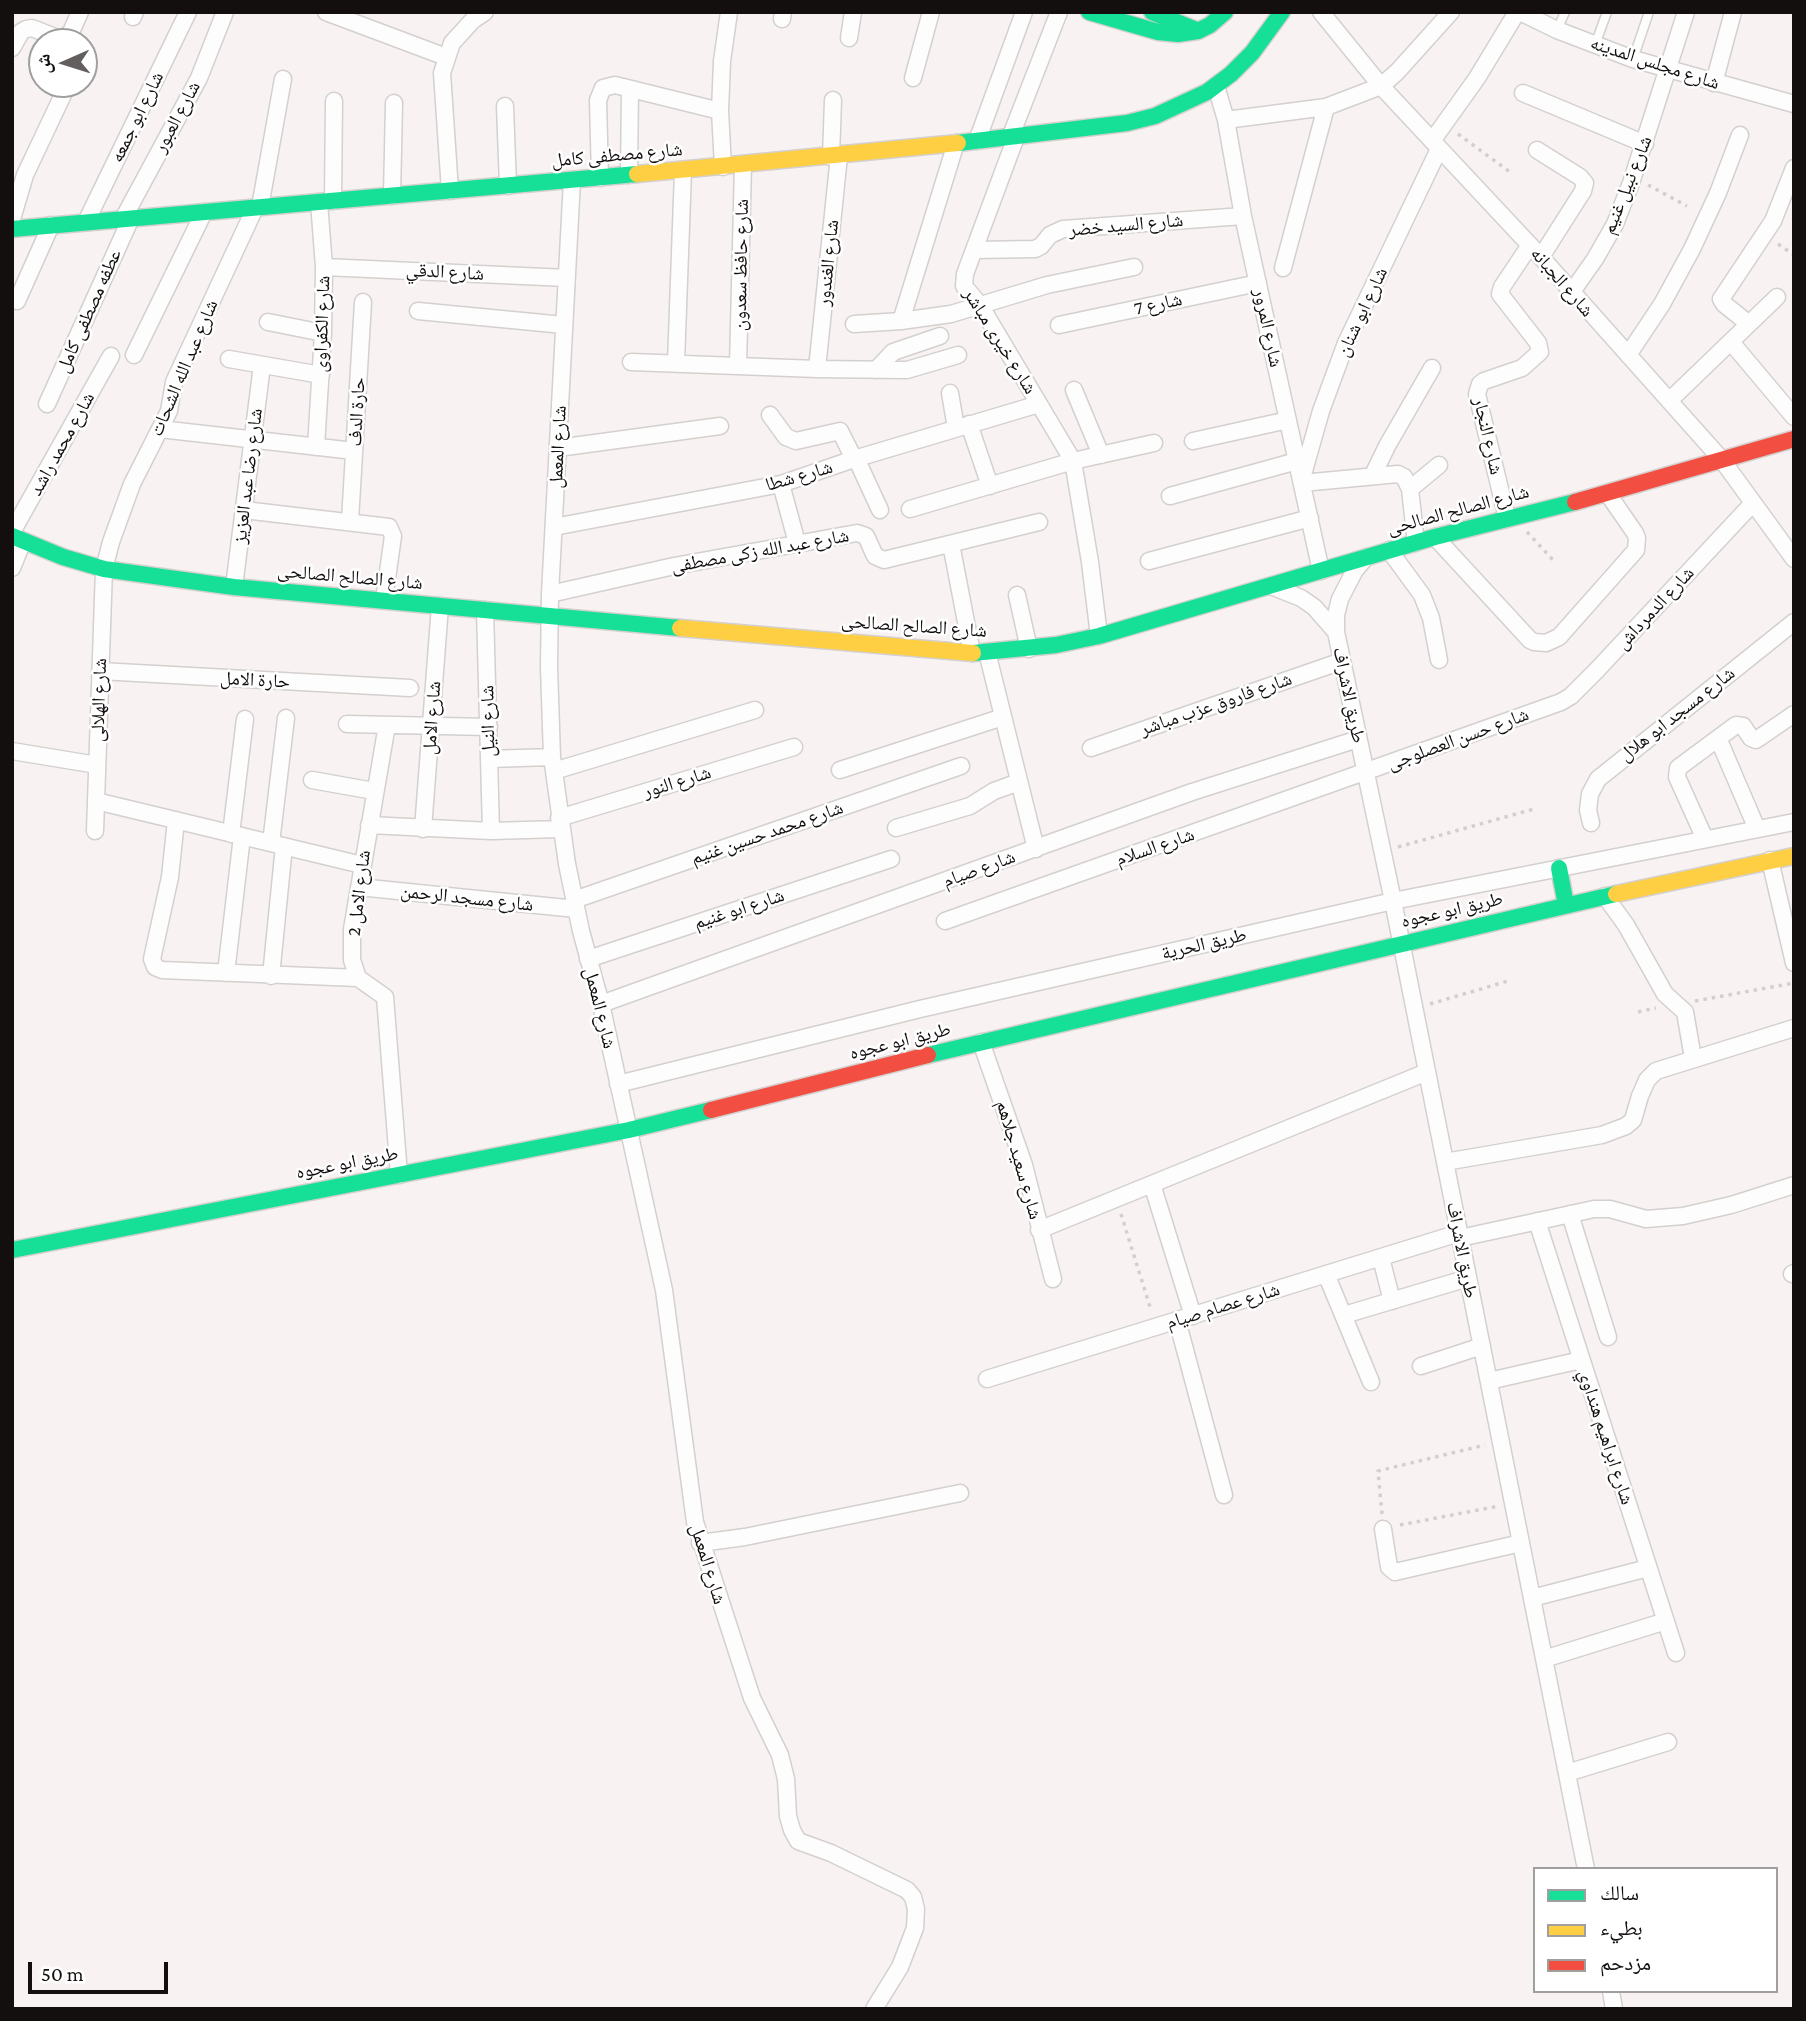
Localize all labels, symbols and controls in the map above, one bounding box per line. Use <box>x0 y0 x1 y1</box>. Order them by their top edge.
north arrow <box>28 28 98 98</box>
street label: شارع مجلس المدينه <box>1587 31 1723 95</box>
text: ش <box>33 53 55 75</box>
street label: شارع ابو جمعه <box>105 68 169 166</box>
street label: شارع العبور <box>149 77 205 157</box>
street label: شارع نبيل غنيم <box>1597 132 1657 238</box>
street label: شارع مصطفى كامل <box>550 138 684 172</box>
street label: شارع حافظ سعدون <box>728 199 754 331</box>
street label: شارع السيد خضر <box>1068 209 1184 241</box>
street label: شارع الغندور <box>812 219 844 307</box>
street label: شارع الجبانه <box>1525 242 1599 322</box>
street label: عطفه مصطفى كامل <box>52 246 126 376</box>
street label: شارع الدقي <box>405 259 485 285</box>
street label: شارع ابو شنان <box>1331 264 1393 360</box>
street label: شارع الكفراوى <box>309 275 335 373</box>
street label: شارع خيرى مباشر <box>958 284 1042 398</box>
street label: شارع المرور <box>1249 287 1287 369</box>
street label: شارع 7 <box>1132 288 1184 320</box>
street label: شارع عبد الله الشحات <box>145 296 223 440</box>
street label: حارة الدف <box>344 377 370 447</box>
street label: شارع محمد راشد <box>24 388 100 500</box>
street label: شارع النجار <box>1468 395 1508 477</box>
street label: شارع المعمل <box>544 405 572 489</box>
street label: شارع رضا عبد العزيز <box>228 407 268 545</box>
street label: شارع شطا <box>763 456 835 496</box>
street label: شارع الصالح الصالحى <box>1385 480 1531 540</box>
street label: شارع عبد الله زكى مصطفى <box>669 524 851 578</box>
street label: شارع الصالح الصالحى <box>276 559 424 595</box>
street label: شارع الدمرداش <box>1611 562 1699 654</box>
street label: شارع الصالح الصالحى <box>840 610 988 642</box>
street label: طريق الاشراف <box>1328 645 1370 745</box>
street label: شارع الهلالى <box>86 658 112 742</box>
street label: شارع مسجد ابو هلال <box>1614 662 1740 766</box>
street label: حارة الامل <box>220 667 290 693</box>
street label: شارع فاروق عزب مباشر <box>1137 667 1295 741</box>
street label: شارع الامل <box>418 680 446 756</box>
street label: شارع النيل <box>476 685 500 757</box>
street label: شارع حسن العصلوجى <box>1384 703 1532 775</box>
street label: شارع النور <box>640 761 714 803</box>
street label: شارع محمد حسين غنيم <box>688 796 846 870</box>
street label: شارع السلام <box>1113 823 1197 871</box>
street label: شارع صيام <box>940 845 1018 893</box>
street label: شارع الامل 2 <box>342 849 376 937</box>
street label: شارع مسجد الرحمن <box>399 880 535 916</box>
street label: شارع ابو غنيم <box>691 884 787 934</box>
street label: طريق ابو عجوه <box>1399 887 1505 933</box>
street label: طريق الحرية <box>1159 923 1249 965</box>
street label: شارع المعمل <box>579 965 621 1051</box>
street label: طريق ابو عجوه <box>847 1017 953 1065</box>
street label: شارع سعيد جلاهم <box>991 1098 1047 1222</box>
street label: طريق ابو عجوه <box>294 1142 400 1184</box>
street label: طريق الاشراف <box>1441 1200 1483 1300</box>
street label: شارع عصام صيام <box>1163 1278 1283 1334</box>
street label: شارع ابراهيم هنداوي <box>1573 1366 1639 1508</box>
street label: شارع المعمل <box>685 1521 731 1607</box>
legend <box>1533 1867 1778 1993</box>
text: سالك <box>1600 1881 1639 1905</box>
text: بطيء <box>1600 1916 1643 1940</box>
scale bar <box>32 1948 172 1992</box>
text: مزدحم <box>1600 1951 1651 1975</box>
text: 50 m <box>41 1962 84 1986</box>

